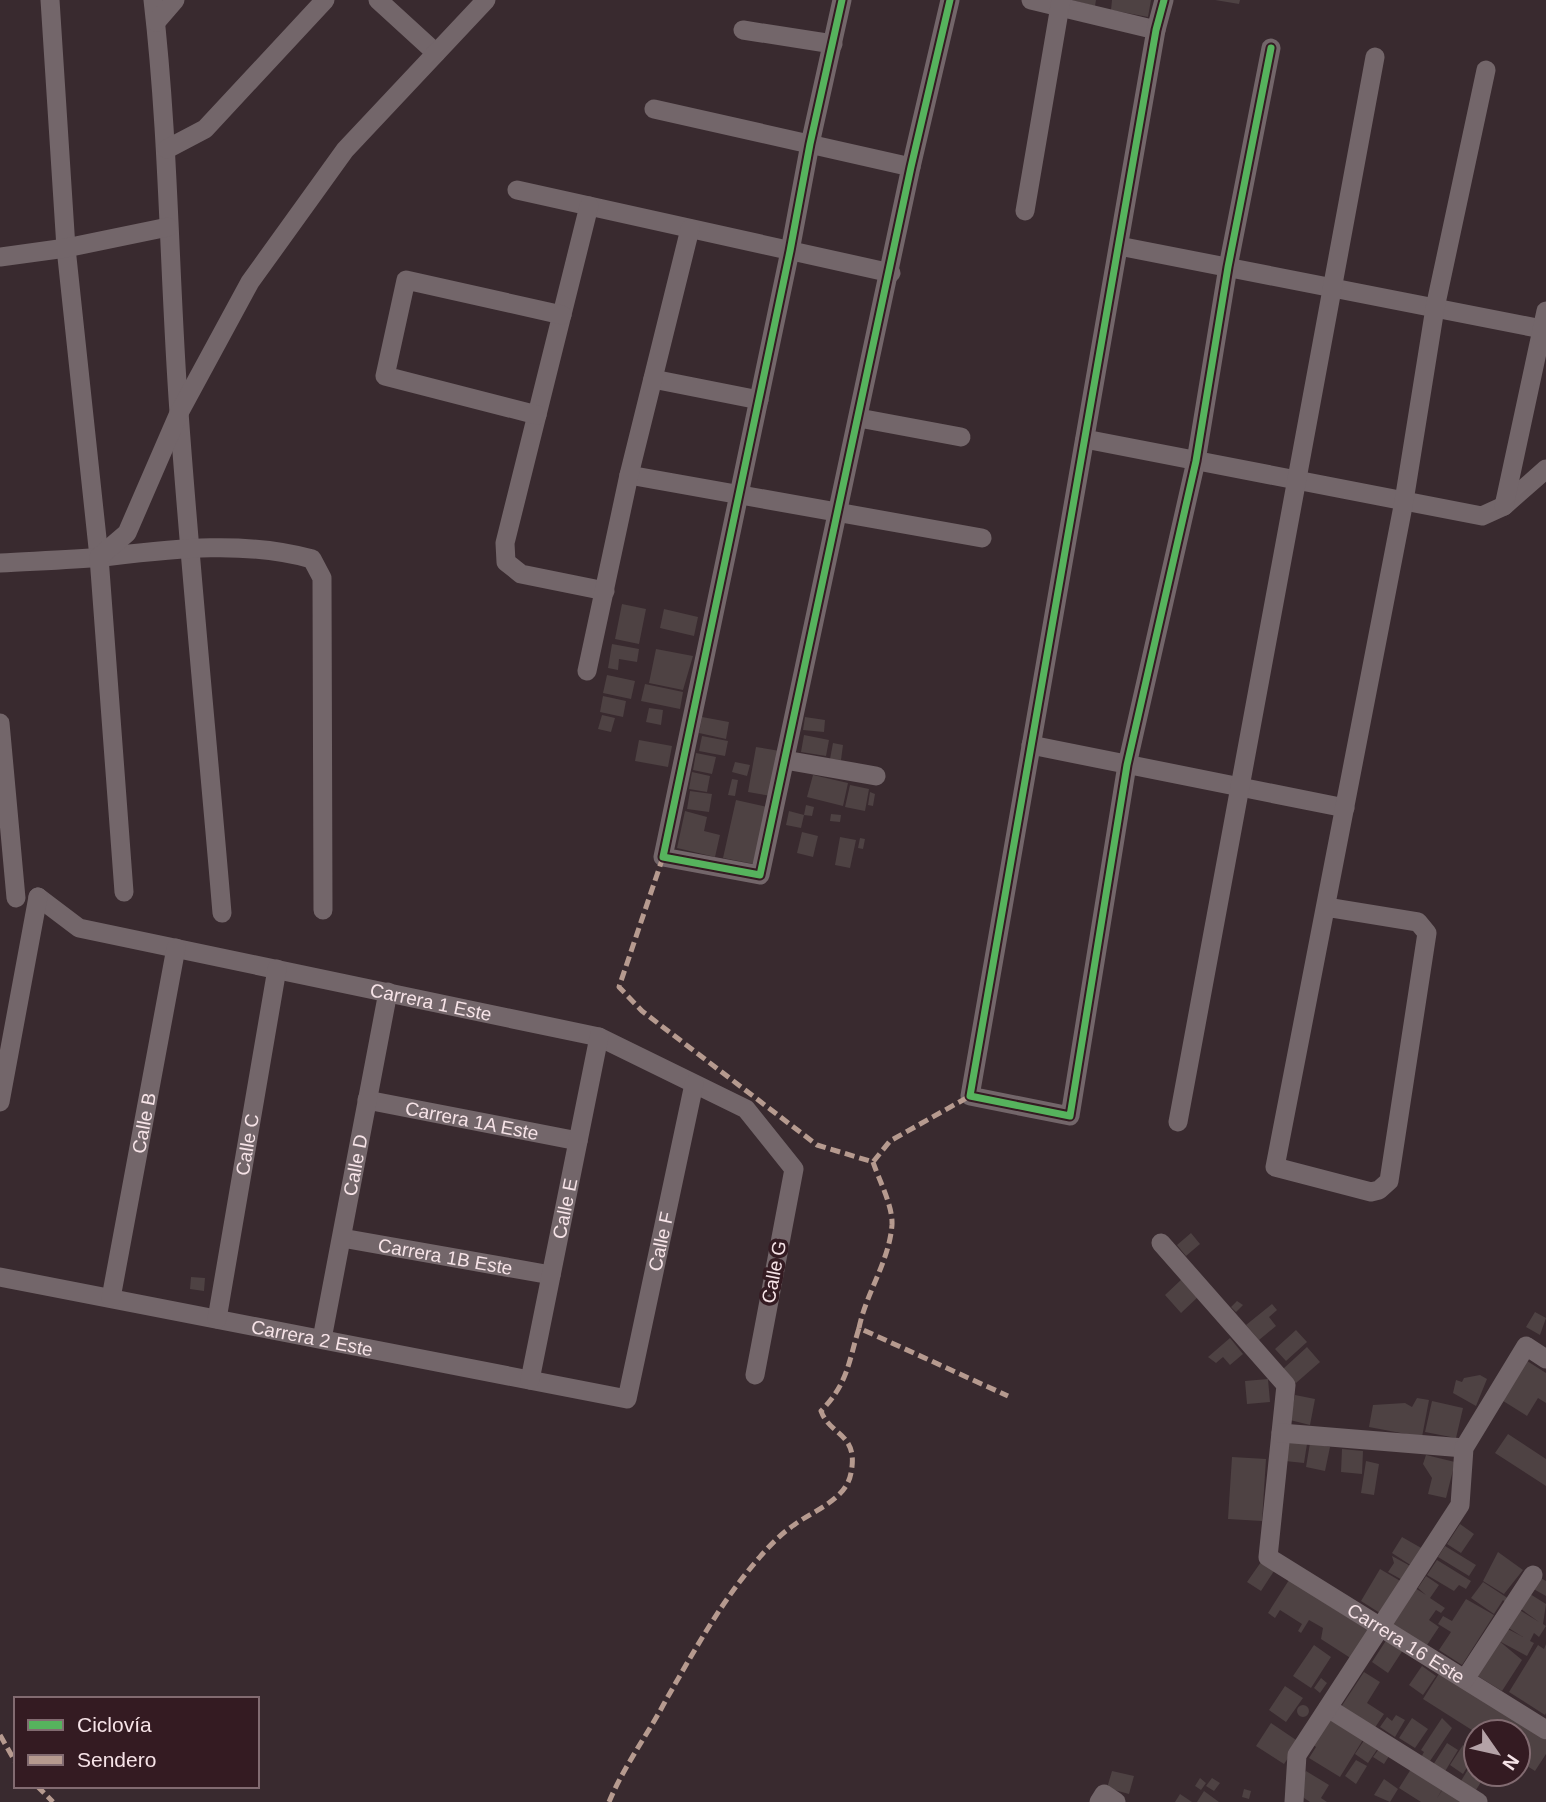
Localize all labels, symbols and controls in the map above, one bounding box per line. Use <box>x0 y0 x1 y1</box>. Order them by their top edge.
street label: Carrera 1 Este <box>368 979 494 1025</box>
street label: Calle B <box>128 1091 159 1155</box>
street label: Carrera 1A Este <box>404 1097 540 1144</box>
street label: Calle C <box>231 1112 263 1177</box>
street label: Calle D <box>339 1133 371 1198</box>
street label: Calle E <box>548 1176 581 1241</box>
street label: Calle F <box>644 1210 677 1273</box>
street label: Carrera 1B Este <box>376 1234 514 1279</box>
street label: Calle G <box>758 1239 790 1305</box>
street label: Carrera 2 Este <box>249 1316 375 1360</box>
street label: Carrera 16 Este <box>1344 1599 1469 1687</box>
legend <box>14 1697 259 1788</box>
text: Ciclovía <box>77 1713 152 1736</box>
north arrow <box>1462 1718 1532 1788</box>
text: Sendero <box>77 1748 156 1771</box>
text: N <box>1498 1751 1523 1774</box>

